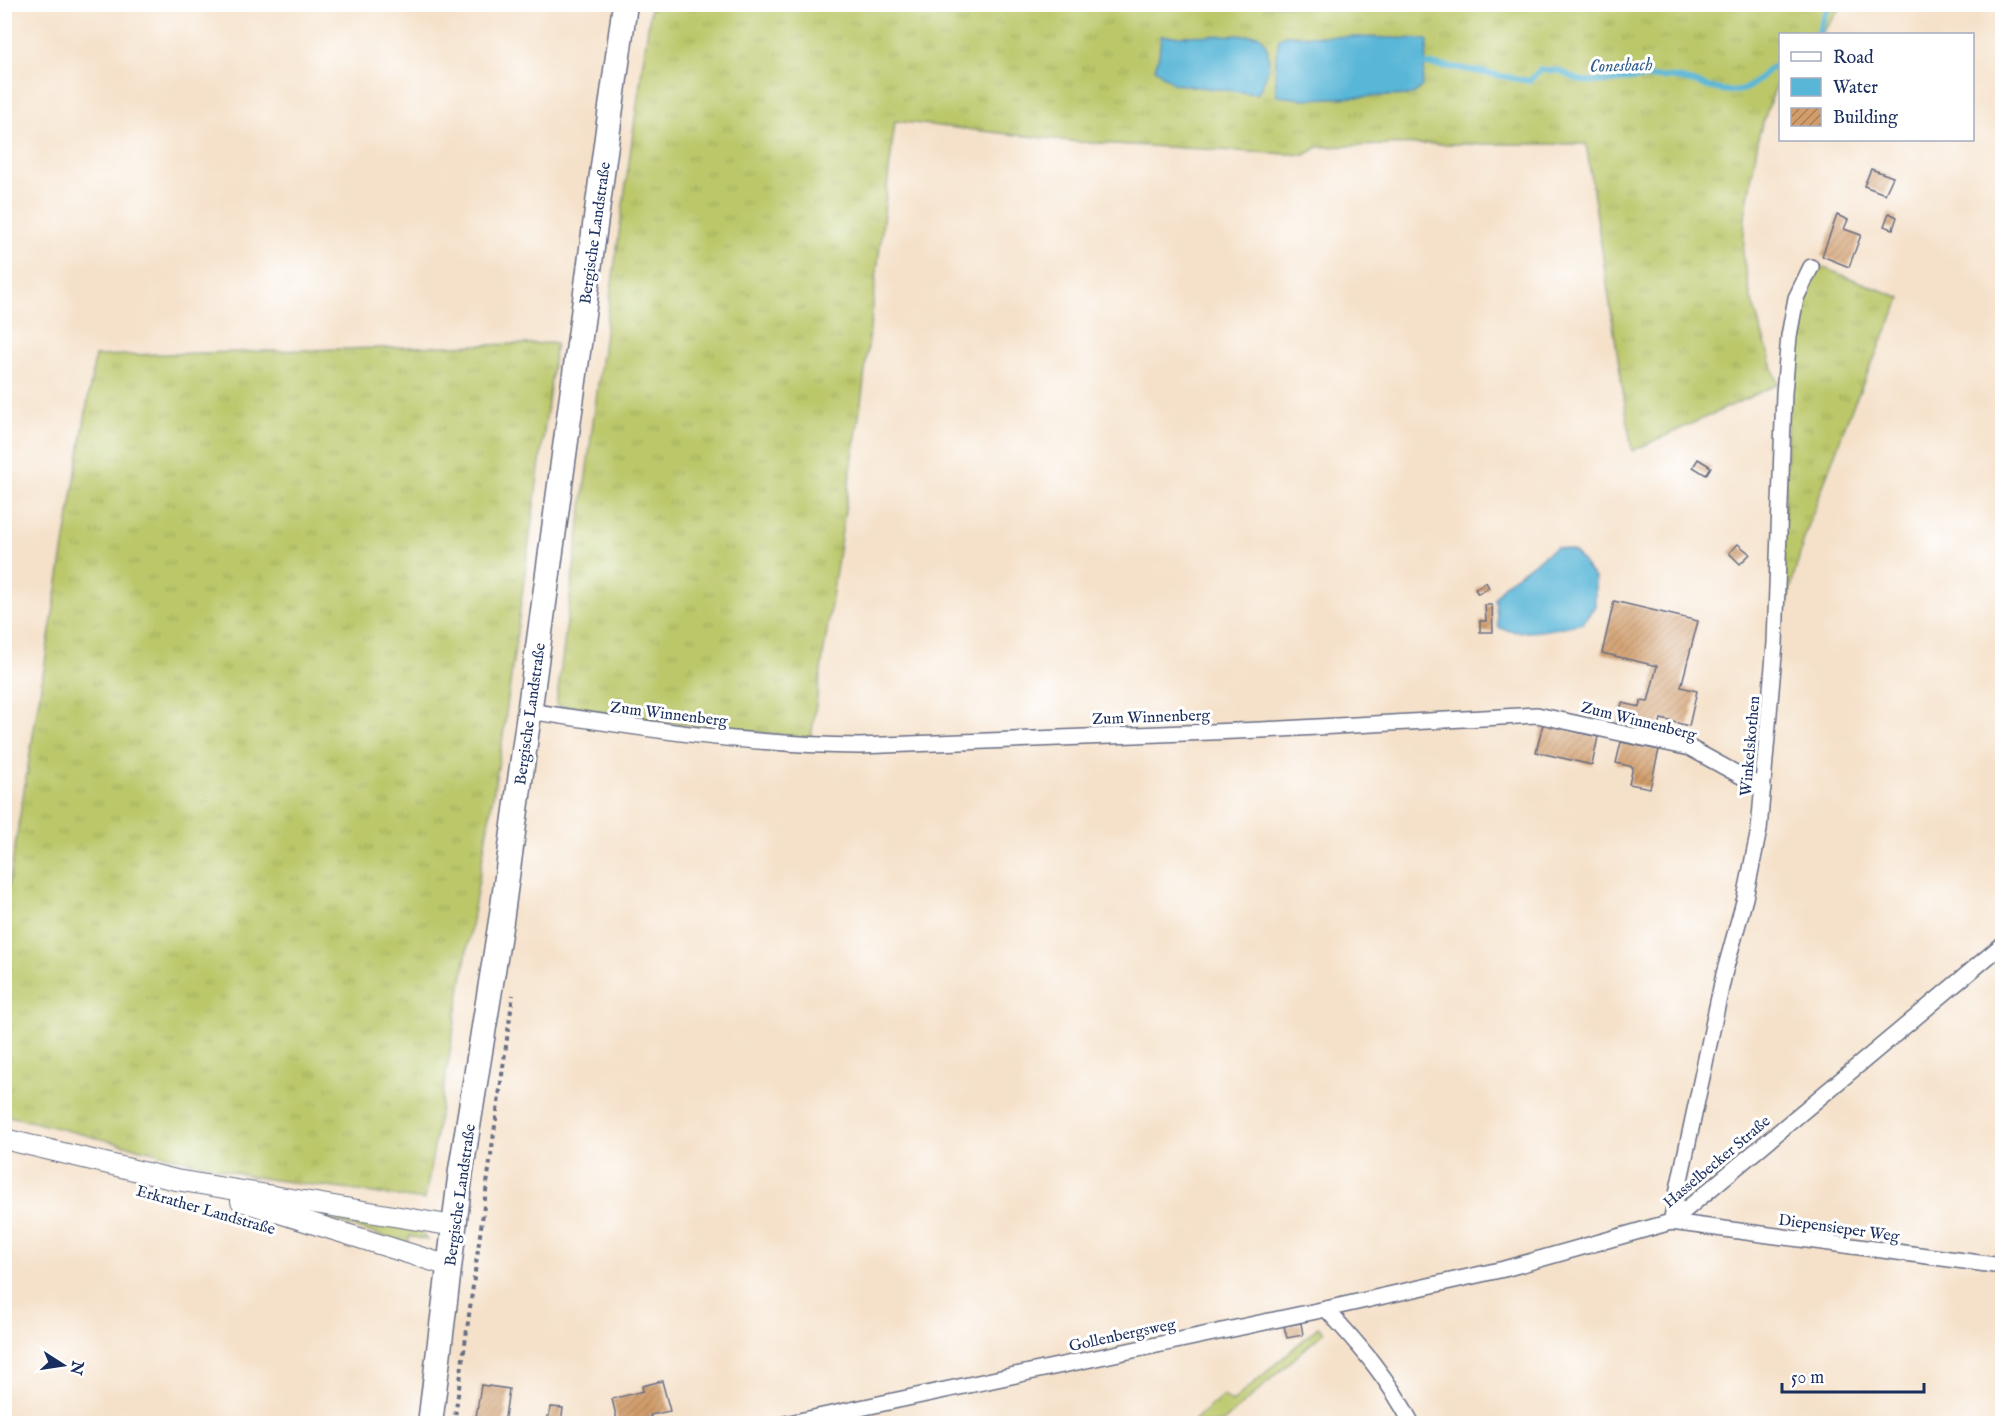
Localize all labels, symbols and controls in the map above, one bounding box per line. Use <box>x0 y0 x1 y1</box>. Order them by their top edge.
legend <box>1779 33 1974 141</box>
text: Road <box>1833 47 1874 70</box>
water label: Conesbach <box>1589 54 1653 79</box>
text: Water <box>1833 77 1878 100</box>
text: Building <box>1833 107 1898 130</box>
street label: Bergische Landstraße <box>576 161 616 306</box>
street label: Bergische Landstraße <box>511 642 551 787</box>
street label: Winkelskothen <box>1737 695 1765 797</box>
street label: Zum Winnenberg <box>609 698 729 732</box>
street label: Zum Winnenberg <box>1579 698 1699 746</box>
street label: Zum Winnenberg <box>1092 706 1211 730</box>
street label: Hasselbecker Straße <box>1660 1112 1775 1213</box>
street label: Bergische Landstraße <box>441 1123 481 1268</box>
street label: Erkrather Landstraße <box>134 1181 277 1240</box>
street label: Diepensieper Weg <box>1777 1211 1901 1247</box>
street label: Gollenbergsweg <box>1067 1315 1178 1357</box>
north arrow <box>33 1335 93 1395</box>
scale bar <box>1782 1356 1924 1394</box>
text: N <box>64 1358 87 1377</box>
text: 50 m <box>1791 1367 1824 1390</box>

